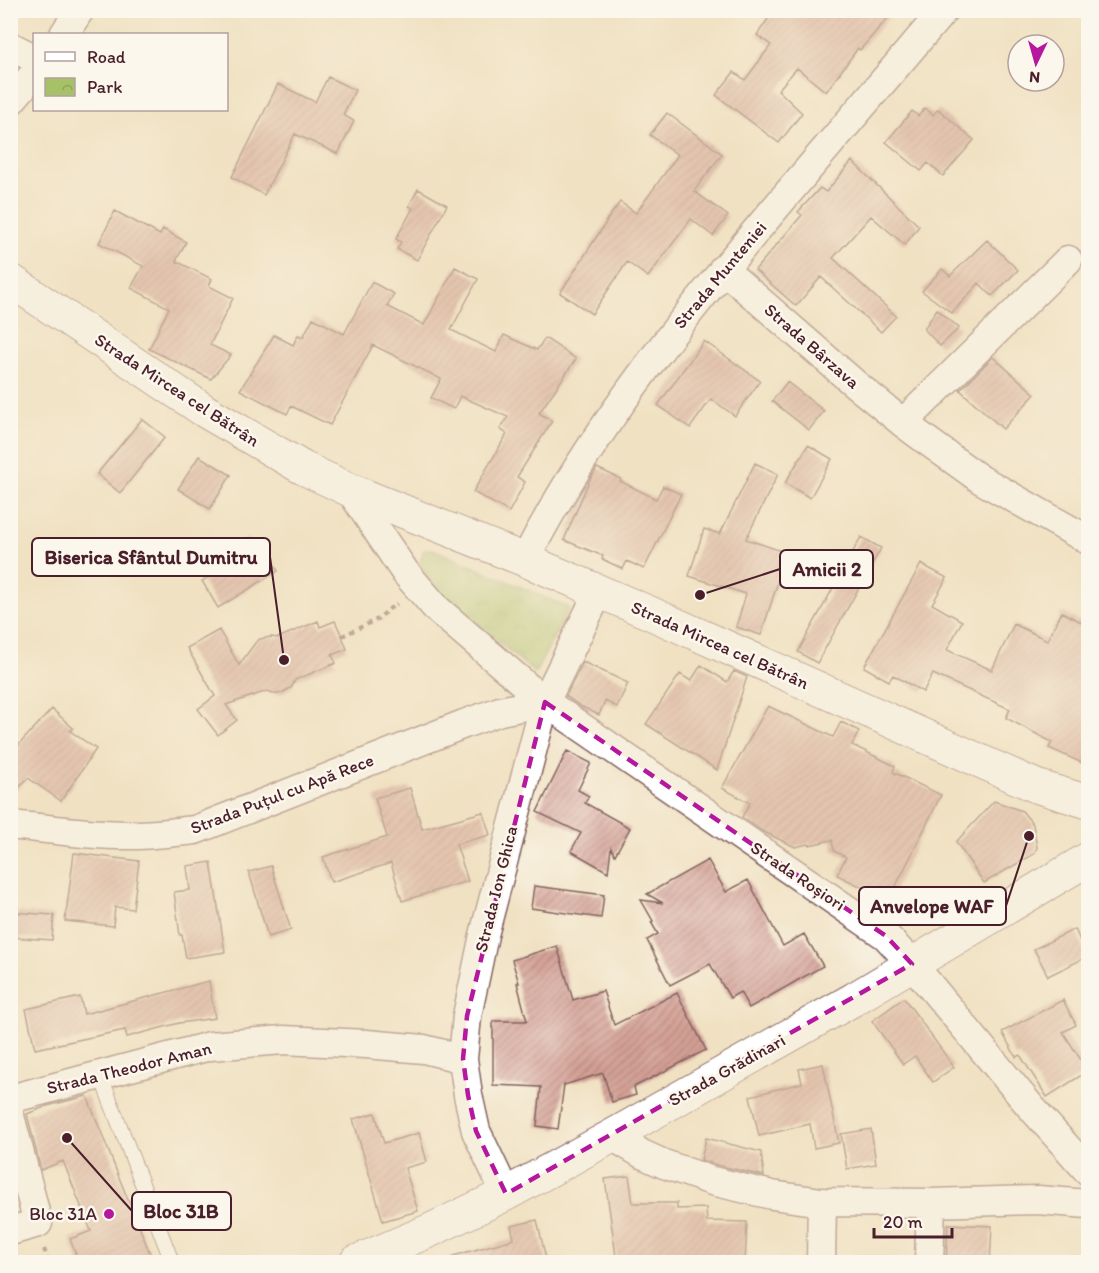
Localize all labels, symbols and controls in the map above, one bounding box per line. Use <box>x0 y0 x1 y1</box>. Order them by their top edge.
legend <box>33 33 228 111</box>
north arrow <box>1006 33 1066 93</box>
text: Road <box>87 46 126 68</box>
text: N <box>1029 68 1041 87</box>
text: Park <box>87 76 122 98</box>
street label: Strada Munteniei <box>669 217 771 333</box>
street label: Strada Bârzava <box>760 299 865 394</box>
street label: Strada Mircea cel Bătrân <box>90 328 264 452</box>
callout: Biserica Sfântul Dumitru <box>32 538 270 576</box>
text: Biserica Sfântul Dumitru <box>44 545 258 569</box>
callout: Amicii 2 <box>780 550 873 588</box>
text: Amicii 2 <box>791 557 862 581</box>
street label: Strada Mircea cel Bătrân <box>628 596 812 694</box>
street label: Strada Puțul cu Apă Rece <box>187 749 377 839</box>
street label: Strada Ion Ghica <box>470 823 522 954</box>
street label: Strada Roșiori <box>747 836 849 916</box>
callout: Anvelope WAF <box>859 887 1006 925</box>
text: Anvelope WAF <box>869 894 994 919</box>
street label: Strada Grădinari <box>665 1029 789 1111</box>
street label: Strada Theodor Aman <box>44 1037 214 1099</box>
callout: Bloc 31B <box>132 1192 231 1230</box>
text: Bloc 31B <box>143 1199 219 1223</box>
scale bar <box>874 1201 952 1239</box>
place label: Bloc 31A <box>29 1203 97 1225</box>
marker: Bloc 31A <box>102 1207 116 1221</box>
text: 20 m <box>883 1211 923 1233</box>

